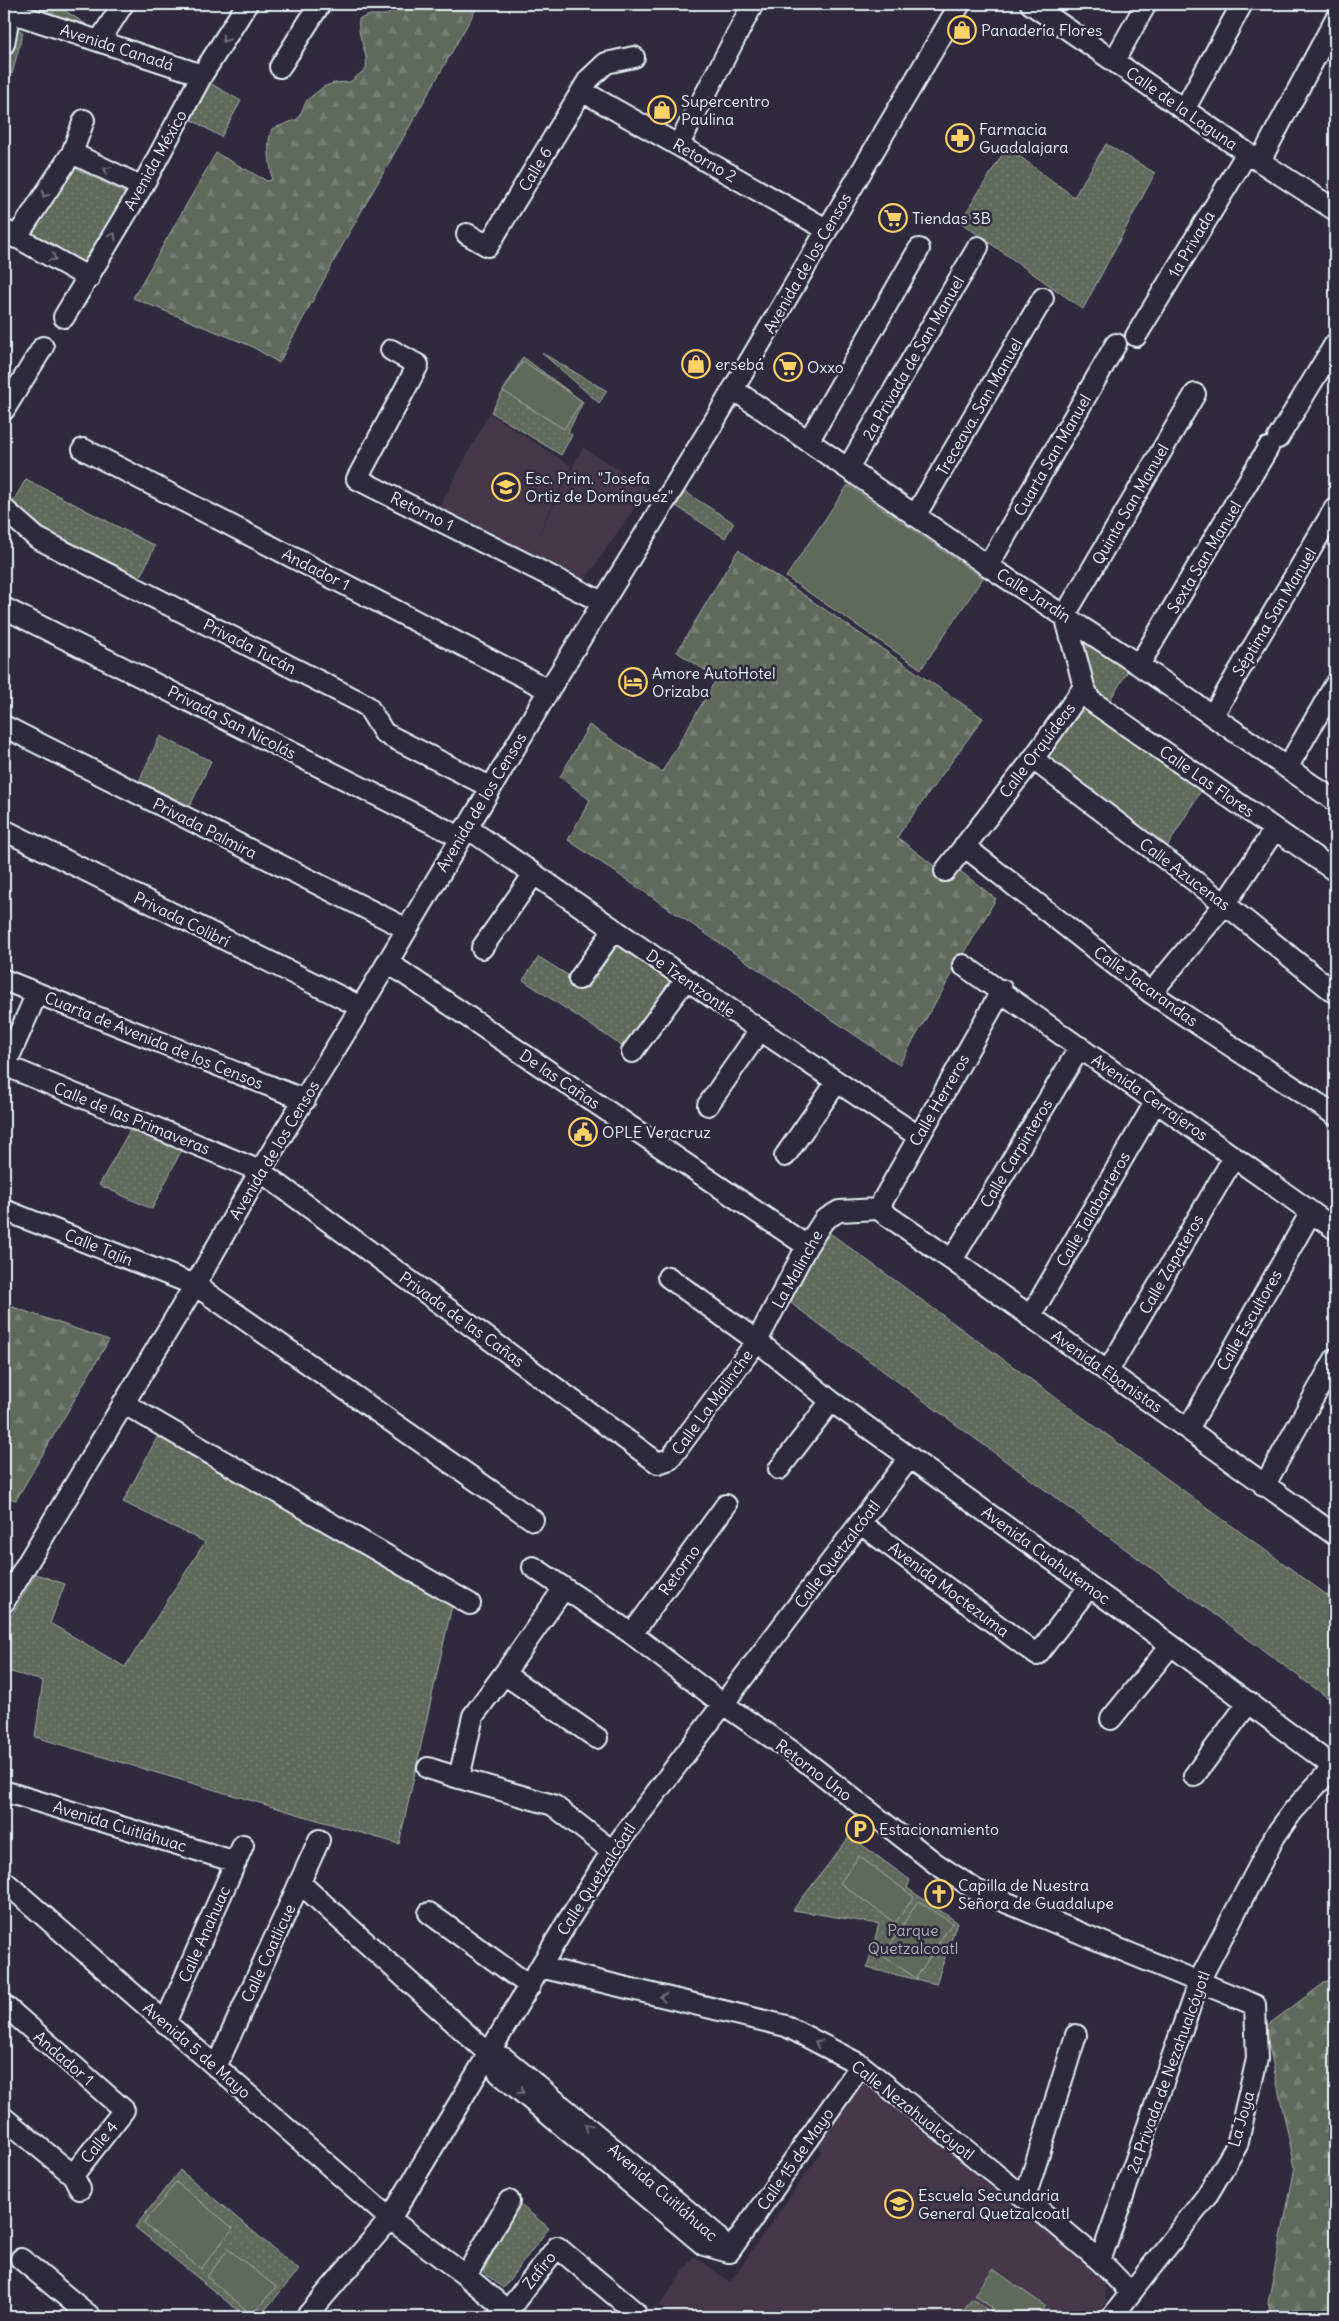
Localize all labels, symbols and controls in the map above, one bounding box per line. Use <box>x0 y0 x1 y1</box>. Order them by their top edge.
shop icon: Panadería Flores <box>947 15 977 45</box>
street label: Avenida Canadá <box>58 19 176 75</box>
place label: Panadería Flores <box>981 20 1102 40</box>
one-way arrow <box>221 34 231 43</box>
street label: Calle de la Laguna <box>1122 62 1242 154</box>
place label: Supercentro Paulina <box>681 91 770 129</box>
shop icon: Supercentro Paulina <box>647 95 677 125</box>
street label: Avenida México <box>119 106 191 214</box>
place label: Farmacia Guadalajara <box>979 119 1068 157</box>
pharmacy icon: Farmacia Guadalajara <box>945 123 975 153</box>
street label: Retorno 2 <box>670 134 741 186</box>
street label: Calle 6 <box>514 143 556 195</box>
one-way arrow <box>103 166 112 176</box>
one-way arrow <box>42 188 51 197</box>
street label: Avenida de los Censos <box>759 189 855 337</box>
supermarket icon: Tiendas 3B <box>878 203 908 233</box>
street label: 1a Privada <box>1163 207 1219 281</box>
place label: Tiendas 3B <box>912 208 991 228</box>
one-way arrow <box>107 232 117 241</box>
one-way arrow <box>47 251 56 261</box>
street label: 2a Privada de San Manuel <box>858 272 968 444</box>
street label: Treceava. San Manuel <box>932 335 1026 479</box>
shop icon: ersebá <box>681 349 711 379</box>
supermarket icon: Oxxo <box>773 352 803 382</box>
place label: ersebá <box>715 354 764 374</box>
place label: Oxxo <box>807 357 844 377</box>
street label: Cuarta San Manuel <box>1009 391 1095 519</box>
street label: Quinta San Manuel <box>1087 440 1173 568</box>
place label: Esc. Prim. "Josefa Ortiz de Domínguez" <box>525 468 673 506</box>
school or university icon: Esc. Prim. "Josefa Ortiz de Domínguez" <box>491 472 521 502</box>
street label: Retorno 1 <box>387 487 457 535</box>
street label: Sexta San Manuel <box>1163 497 1245 617</box>
street label: Andador 1 <box>279 543 353 595</box>
street label: Séptima San Manuel <box>1228 544 1320 680</box>
street label: Calle Jardín <box>993 563 1075 627</box>
street label: Privada Tucán <box>200 614 300 678</box>
place label: Amore AutoHotel Orizaba <box>652 663 776 701</box>
hotel icon: Amore AutoHotel Orizaba <box>618 667 648 697</box>
street label: Privada San Nicolás <box>164 681 300 763</box>
street label: Calle Orquídeas <box>995 698 1079 802</box>
street label: Avenida de los Censos <box>432 729 530 875</box>
street label: Calle Las Flores <box>1156 741 1258 821</box>
street label: Privada Palmira <box>150 793 260 863</box>
street label: Calle Azucenas <box>1136 833 1234 915</box>
street label: Privada Colibrí <box>131 887 234 951</box>
street label: Calle Jacarandas <box>1090 941 1202 1031</box>
street label: De Tzentzontle <box>642 945 740 1021</box>
street label: Cuarta de Avenida de los Censos <box>42 987 266 1093</box>
street label: De las Cañas <box>516 1045 604 1113</box>
street label: Avenida Cerrajeros <box>1088 1049 1212 1145</box>
street label: Calle Herreros <box>905 1050 973 1150</box>
street label: Calle de las Primaveras <box>51 1077 213 1159</box>
street label: Avenida de los Censos <box>225 1077 323 1223</box>
street label: Calle Carpinteros <box>976 1095 1056 1211</box>
public building icon: OPLE Veracruz <box>568 1117 598 1147</box>
place label: OPLE Veracruz <box>602 1122 711 1142</box>
street label: Calle Talabarteros <box>1052 1148 1134 1270</box>
street label: Calle Zapateros <box>1134 1211 1208 1317</box>
street label: Calle Tajín <box>62 1224 136 1270</box>
street label: La Malinche <box>767 1227 827 1311</box>
street label: Calle Escultores <box>1212 1266 1286 1374</box>
street label: Privada de las Cañas <box>396 1267 528 1371</box>
street label: Avenida Ebanistas <box>1048 1325 1166 1417</box>
street label: Calle La Malinche <box>667 1346 757 1458</box>
street label: Calle Quetzalcóatl <box>790 1496 884 1612</box>
street label: Avenida Cuahutemoc <box>978 1502 1114 1608</box>
street label: Avenida Moctezuma <box>885 1537 1013 1641</box>
street label: Retorno <box>654 1541 704 1599</box>
street label: Retorno Uno <box>772 1735 856 1805</box>
street label: Avenida Cuitláhuac <box>51 1796 189 1856</box>
parking icon: Estacionamiento <box>845 1814 875 1844</box>
street label: Calle Quetzalcóatl <box>552 1819 640 1939</box>
place label: Estacionamiento <box>879 1819 999 1839</box>
place label: Capilla de Nuestra Señora de Guadalupe <box>958 1875 1114 1913</box>
church icon: Capilla de Nuestra Señora de Guadalupe <box>924 1879 954 1909</box>
street label: Calle Anahuac <box>174 1883 234 1985</box>
street label: Calle Coatlicue <box>236 1901 300 2005</box>
park label: Parque Quetzalcoatl <box>868 1920 958 1958</box>
street label: 2a Privada de Nezahualcóyotl <box>1122 1968 1214 2176</box>
one-way arrow <box>658 1992 667 2003</box>
street label: Avenida 5 de Mayo <box>139 1998 255 2102</box>
street label: Andador 1 <box>30 2026 98 2090</box>
one-way arrow <box>814 2039 823 2049</box>
street label: Calle Nezahualcóyotl <box>848 2056 978 2164</box>
one-way arrow <box>515 2085 524 2094</box>
street label: La Joya <box>1224 2089 1258 2149</box>
street label: Calle 15 de Mayo <box>752 2104 838 2214</box>
street label: Calle 4 <box>76 2117 122 2167</box>
one-way arrow <box>584 2124 593 2133</box>
street label: Avenida Cuitláhuac <box>604 2139 722 2245</box>
place label: Escuela Secundaria General Quetzalcoatl <box>918 2185 1070 2223</box>
school or university icon: Escuela Secundaria General Quetzalcoatl <box>884 2189 914 2219</box>
street label: Zafiro <box>518 2247 560 2293</box>

